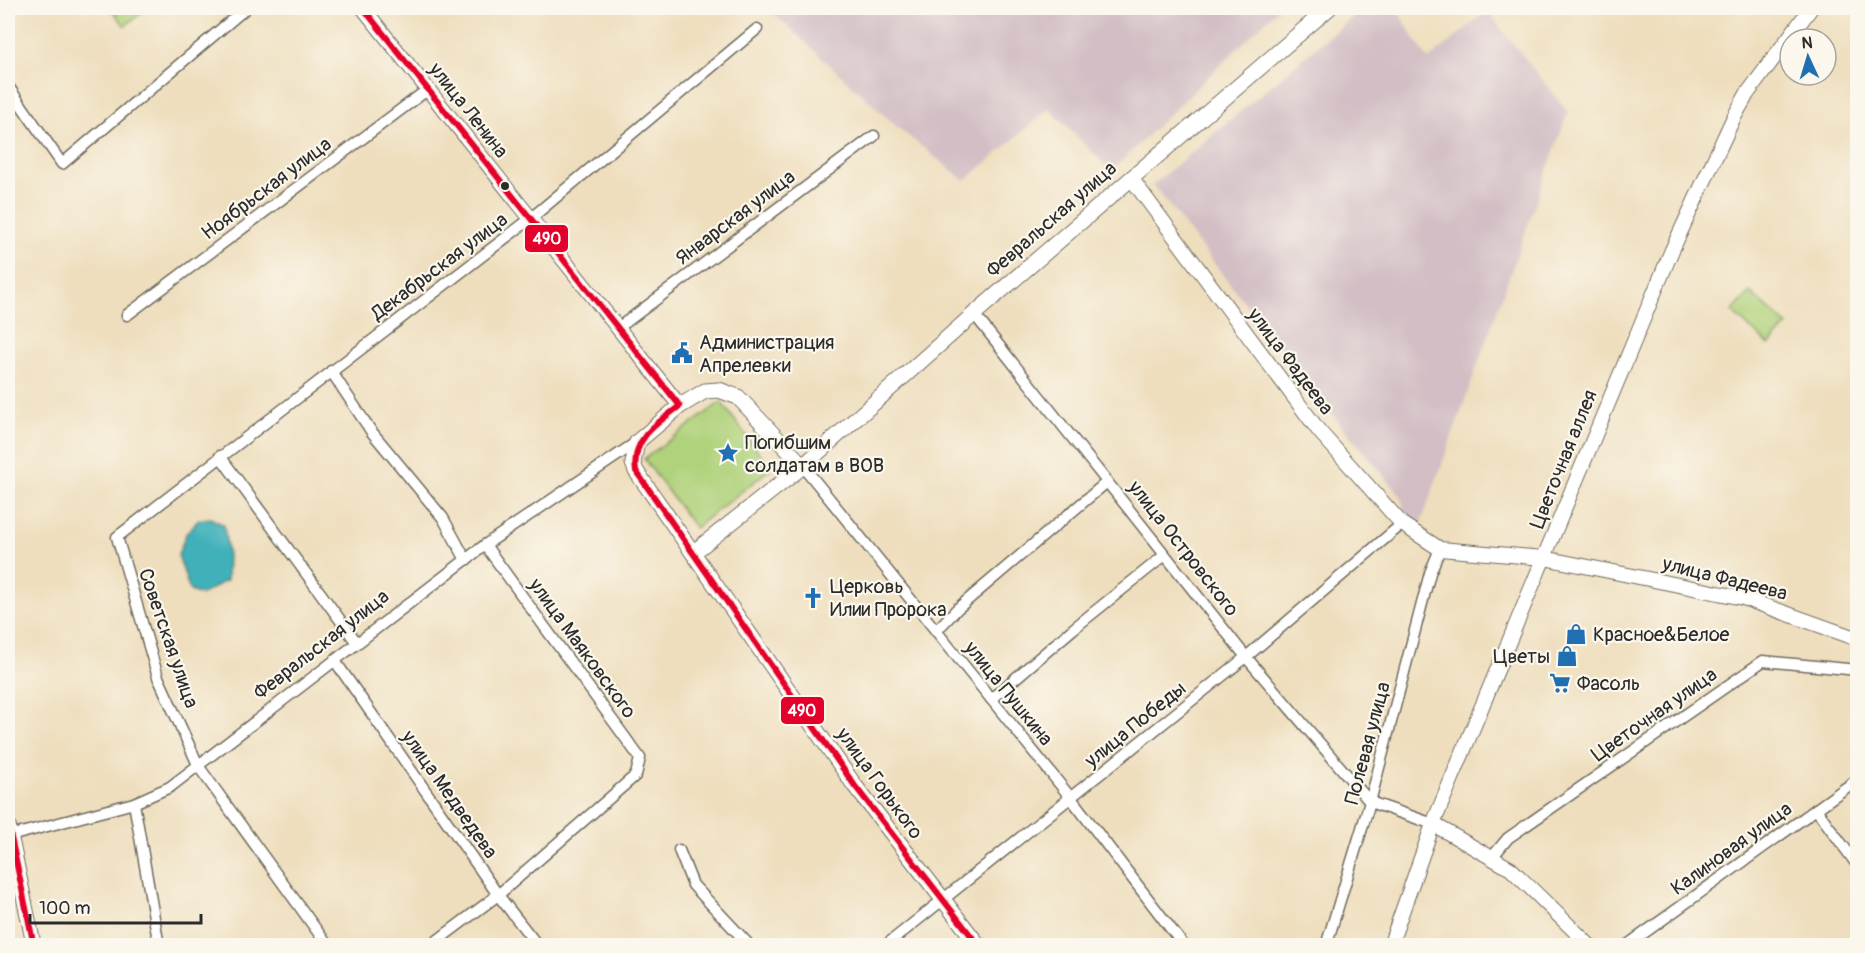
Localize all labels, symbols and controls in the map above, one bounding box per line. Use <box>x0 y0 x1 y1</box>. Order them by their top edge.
north arrow <box>1778 27 1838 87</box>
text: N <box>1801 33 1813 53</box>
street label: улица Ленина <box>423 57 514 163</box>
street label: Ноябрьская улица <box>196 131 336 245</box>
street label: Февральская улица <box>981 156 1122 283</box>
street label: Январская улица <box>670 164 800 271</box>
unlabelled marker <box>499 180 511 192</box>
street label: Декабрьская улица <box>365 207 512 326</box>
line badge: 490 <box>524 224 569 253</box>
text: 490 <box>533 229 561 249</box>
street label: улица Фадеева <box>1242 302 1339 420</box>
place label: Администрация Апрелевки <box>699 330 834 378</box>
public building icon: Администрация Апрелевки <box>670 341 694 365</box>
street label: Цветочная аллея <box>1524 386 1603 532</box>
place label: Погибшим солдатам в ВОВ <box>745 430 884 478</box>
place icon: Погибшим солдатам в ВОВ <box>716 441 740 465</box>
street label: улица Островского <box>1122 475 1245 621</box>
street label: улица Фадеева <box>1659 551 1790 606</box>
street label: Советская улица <box>133 565 204 711</box>
street label: улица Маяковского <box>523 573 642 723</box>
place label: Церковь Илии Пророка <box>830 574 947 622</box>
street label: Февральская улица <box>249 584 394 705</box>
church icon: Церковь Илии Пророка <box>801 586 825 610</box>
shop icon: Красное&Белое <box>1564 622 1588 646</box>
place label: Красное&Белое <box>1593 622 1730 647</box>
street label: улица Пушкина <box>958 635 1058 751</box>
place label: Цветы <box>1493 644 1550 669</box>
shop icon: Цветы <box>1555 644 1579 668</box>
street label: Цветочная улица <box>1587 662 1722 767</box>
supermarket icon: Фасоль <box>1548 671 1572 695</box>
place label: Фасоль <box>1577 671 1640 696</box>
street label: улица Победы <box>1079 676 1191 773</box>
street label: Полевая улица <box>1339 679 1396 807</box>
line badge: 490 <box>780 696 825 725</box>
text: 490 <box>788 701 816 721</box>
street label: улица Горького <box>830 722 929 844</box>
street label: улица Медведева <box>395 724 503 863</box>
street label: Калиновая улица <box>1666 796 1797 901</box>
scale bar <box>30 887 201 925</box>
text: 100 m <box>39 897 91 920</box>

